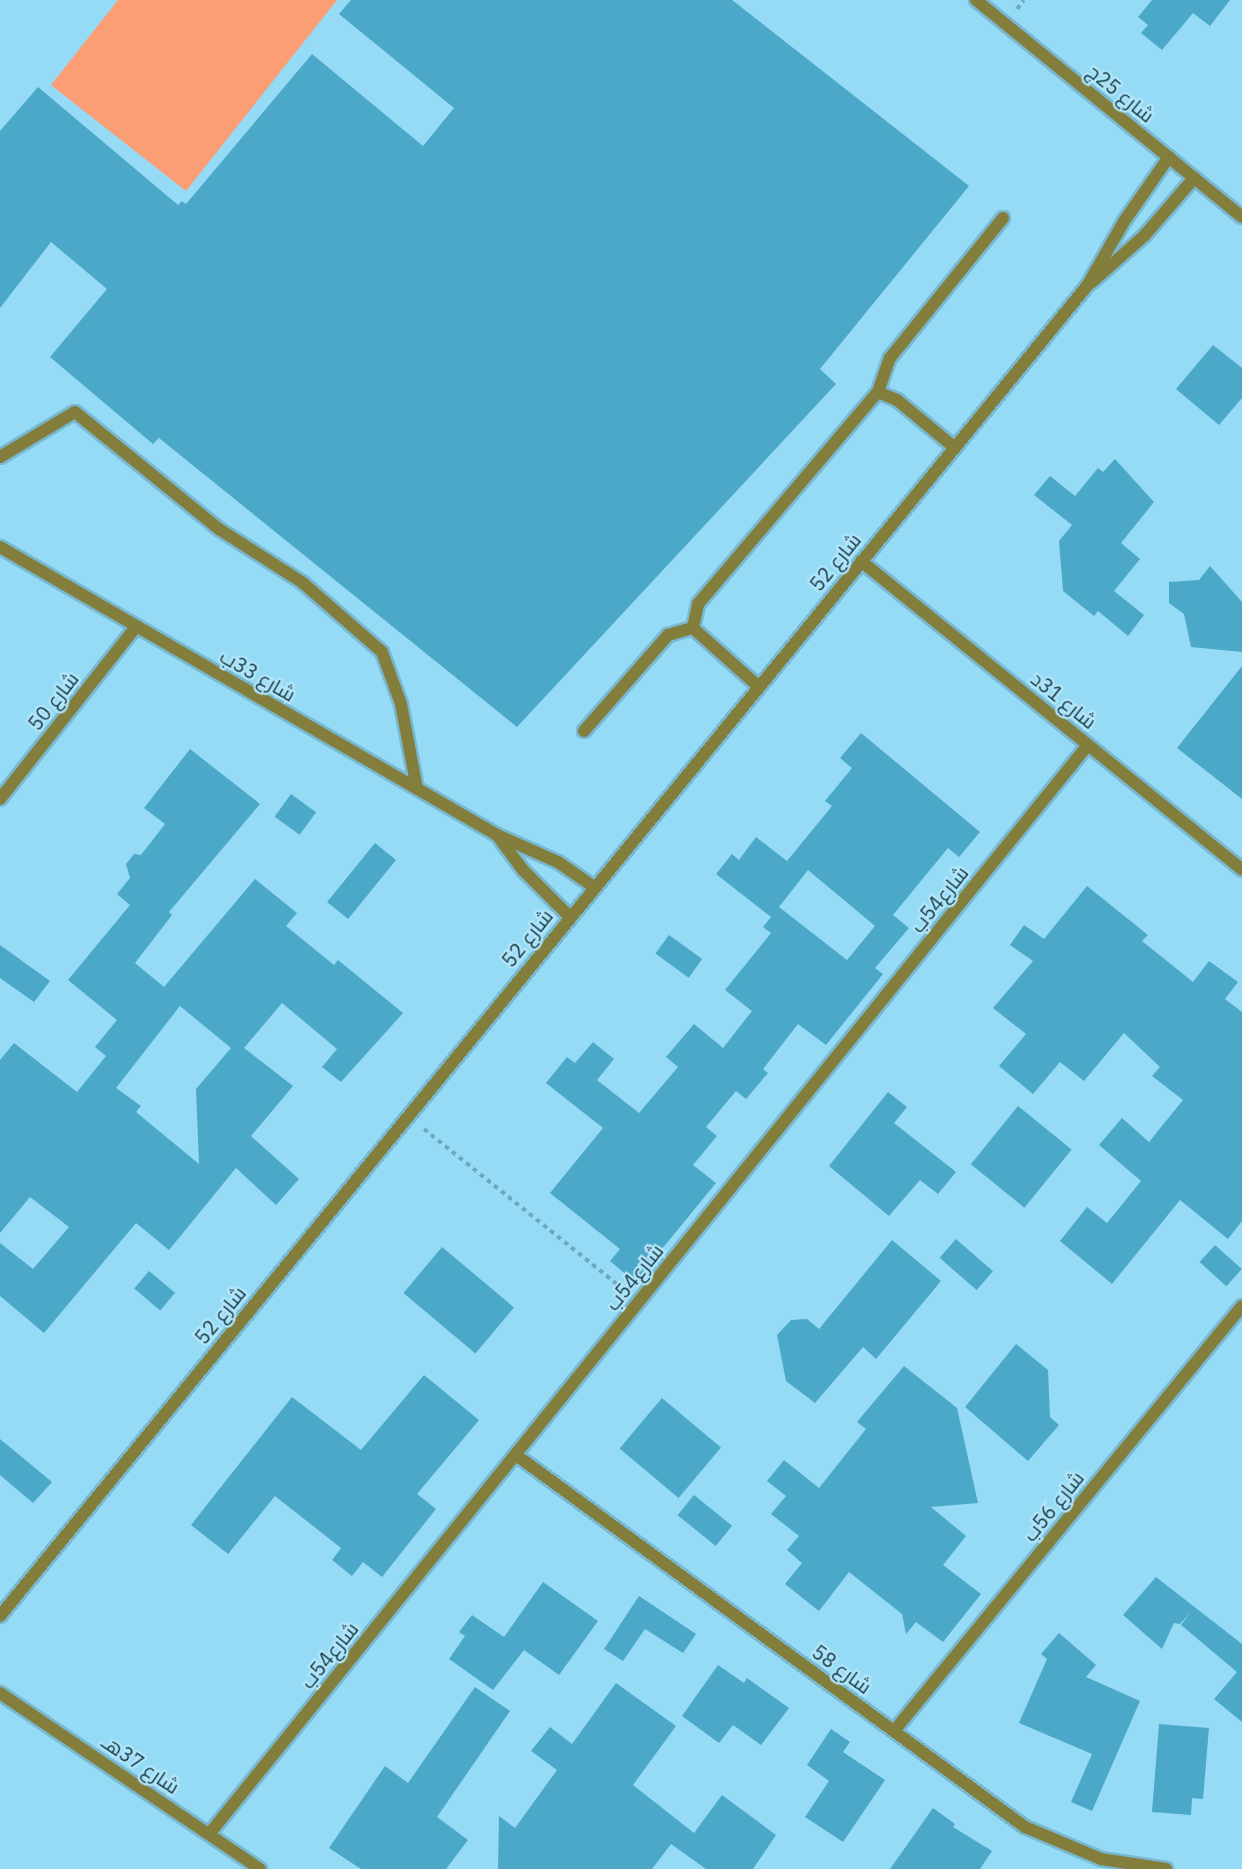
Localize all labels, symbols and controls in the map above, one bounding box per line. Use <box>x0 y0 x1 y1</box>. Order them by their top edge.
street label: شارع 25ج <box>1083 59 1159 127</box>
street label: شارع 52 <box>804 528 866 596</box>
street label: شارع 33ب <box>216 644 300 706</box>
street label: شارع 31د <box>1026 666 1102 734</box>
street label: شارع 50 <box>23 667 83 735</box>
street label: شارع54ب <box>905 861 973 937</box>
street label: شارع 52 <box>496 904 558 972</box>
street label: شارع54ب <box>600 1239 668 1315</box>
street label: شارع 52 <box>189 1281 251 1349</box>
street label: شارع 56ب <box>1017 1466 1089 1546</box>
street label: شارع54ب <box>295 1617 363 1693</box>
street label: شارع 58 <box>808 1639 876 1699</box>
street label: شارع 37هـ <box>98 1729 184 1799</box>

